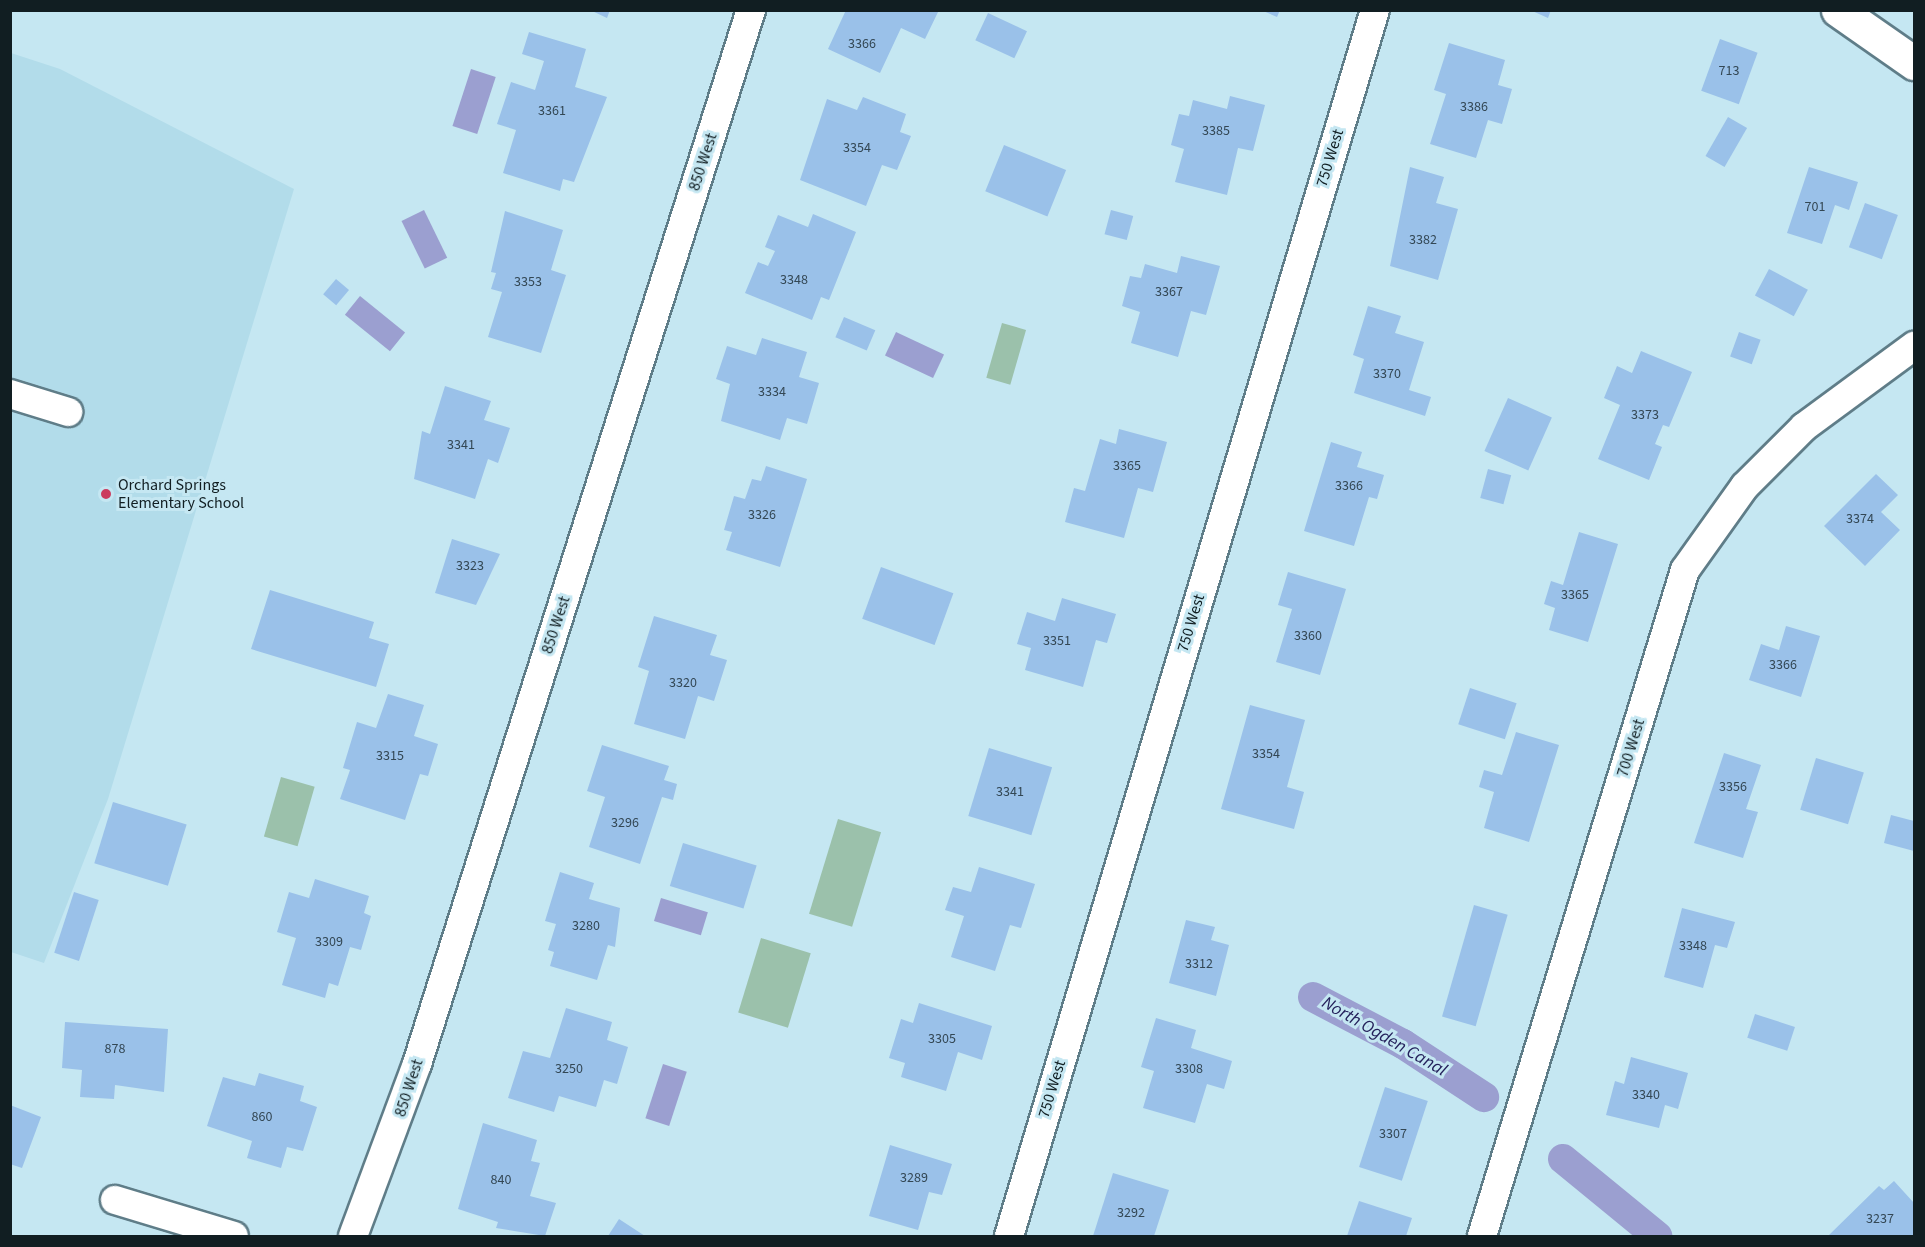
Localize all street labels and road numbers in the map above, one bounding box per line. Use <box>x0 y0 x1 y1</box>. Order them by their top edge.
street label: 750 West <box>1312 127 1348 189</box>
street label: 850 West <box>685 131 721 193</box>
street label: 750 West <box>1173 592 1209 654</box>
street label: 850 West <box>538 594 574 656</box>
street label: 700 West <box>1613 717 1649 779</box>
street label: 850 West <box>391 1057 427 1119</box>
street label: 750 West <box>1034 1058 1070 1120</box>

